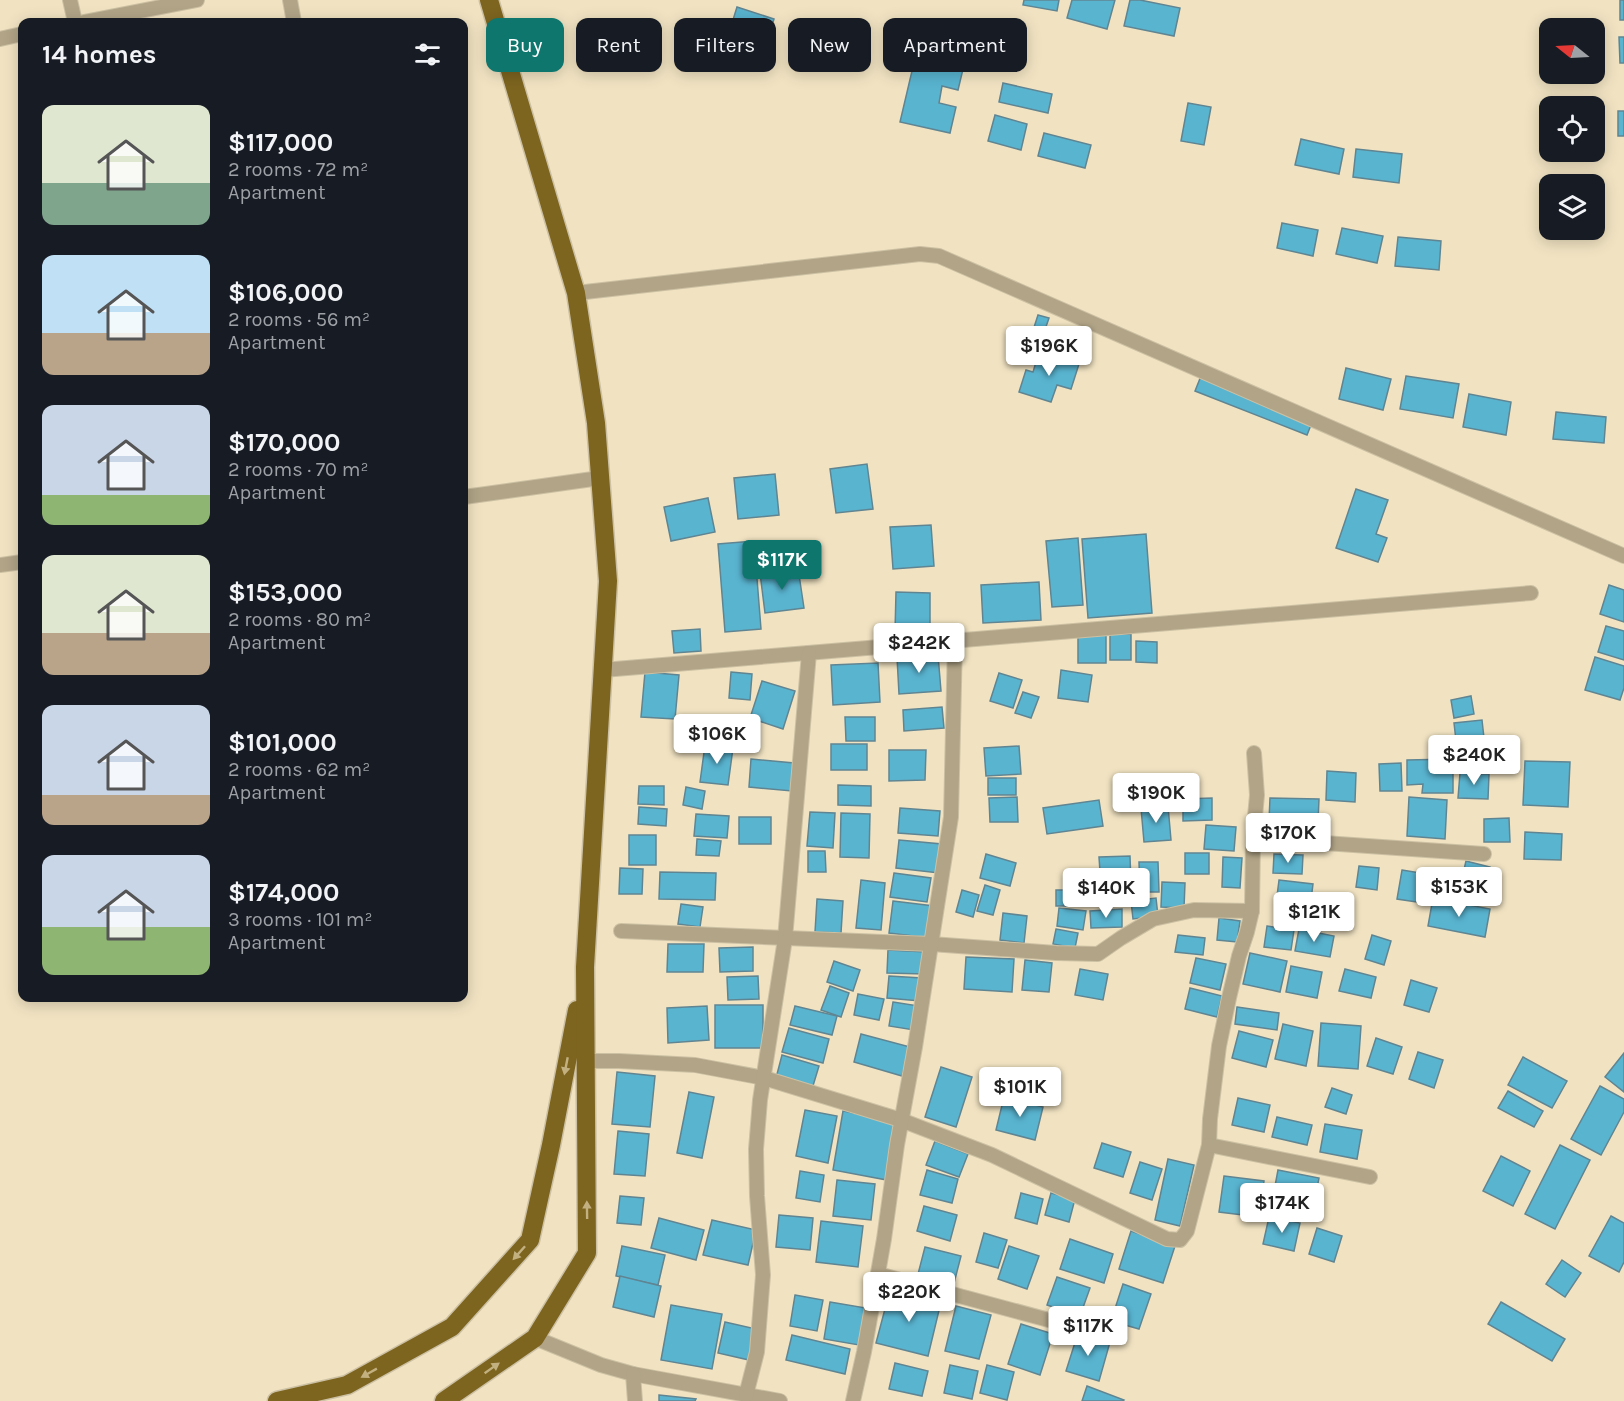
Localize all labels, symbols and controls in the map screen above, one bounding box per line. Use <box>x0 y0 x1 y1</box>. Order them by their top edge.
chip: Buy <box>486 18 564 72</box>
chip: Rent <box>576 18 662 72</box>
chip: Filters <box>674 18 776 72</box>
chip: New <box>788 18 871 72</box>
chip: Apartment <box>883 18 1027 72</box>
north arrow <box>1539 18 1605 84</box>
map controls <box>1539 18 1605 240</box>
icon: filters <box>411 38 444 71</box>
text: 14 homes <box>42 39 156 70</box>
button: locate <box>1539 96 1605 162</box>
text: $117,000 <box>228 127 333 158</box>
icon: home <box>90 129 162 201</box>
text: 2 rooms · 72 m² <box>228 158 368 181</box>
button: layers <box>1539 174 1605 240</box>
text: Apartment <box>228 181 326 204</box>
text: $106,000 <box>228 277 343 308</box>
icon: home <box>90 279 162 351</box>
text: 2 rooms · 56 m² <box>228 308 370 331</box>
pin: $196K <box>1007 326 1091 377</box>
text: Apartment <box>228 331 326 354</box>
text: $196K <box>1020 334 1078 357</box>
text: $170,000 <box>228 427 340 458</box>
icon: home <box>90 429 162 501</box>
text: 2 rooms · 70 m² <box>228 458 368 481</box>
text: Apartment <box>228 481 326 504</box>
pin: $117K <box>740 540 824 591</box>
text: $117K <box>756 548 808 571</box>
text: $153,000 <box>228 577 342 608</box>
icon: home <box>90 579 162 651</box>
text: 2 rooms · 80 m² <box>228 608 371 631</box>
pin: $242K <box>877 623 961 674</box>
text: Apartment <box>228 631 326 654</box>
text: $242K <box>888 631 950 654</box>
pin: $106K <box>675 714 759 765</box>
text: $106K <box>688 722 746 745</box>
text: $101,000 <box>228 727 337 758</box>
icon: home <box>90 729 162 801</box>
pin: $240K <box>1432 735 1516 786</box>
text: $240K <box>1442 743 1506 766</box>
text: 2 rooms · 62 m² <box>228 758 370 781</box>
pin: $190K <box>1114 773 1198 824</box>
text: Apartment <box>228 781 326 804</box>
text: $190K <box>1127 781 1185 804</box>
pin: $170K <box>1246 813 1330 864</box>
text: $170K <box>1260 821 1316 844</box>
pin: $153K <box>1417 867 1501 918</box>
pin: $140K <box>1064 868 1148 919</box>
text: $153K <box>1430 875 1488 898</box>
text: $140K <box>1077 876 1135 899</box>
text: $174,000 <box>228 877 340 908</box>
icon: home <box>90 879 162 951</box>
pin: $121K <box>1272 892 1356 943</box>
text: $121K <box>1287 900 1341 923</box>
text: 3 rooms · 101 m² <box>228 908 373 931</box>
text: Apartment <box>228 931 326 954</box>
one-way arrow <box>561 1056 570 1075</box>
pin: $101K <box>978 1067 1062 1118</box>
text: $101K <box>993 1075 1047 1098</box>
pin: $174K <box>1240 1183 1324 1234</box>
text: $174K <box>1254 1191 1310 1214</box>
one-way arrow <box>582 1201 592 1220</box>
one-way arrow <box>512 1245 526 1260</box>
pin: $220K <box>867 1272 951 1323</box>
text: $220K <box>877 1280 941 1303</box>
pin: $117K <box>1046 1306 1130 1357</box>
text: $117K <box>1062 1314 1114 1337</box>
one-way arrow <box>484 1363 500 1374</box>
one-way arrow <box>360 1368 377 1378</box>

